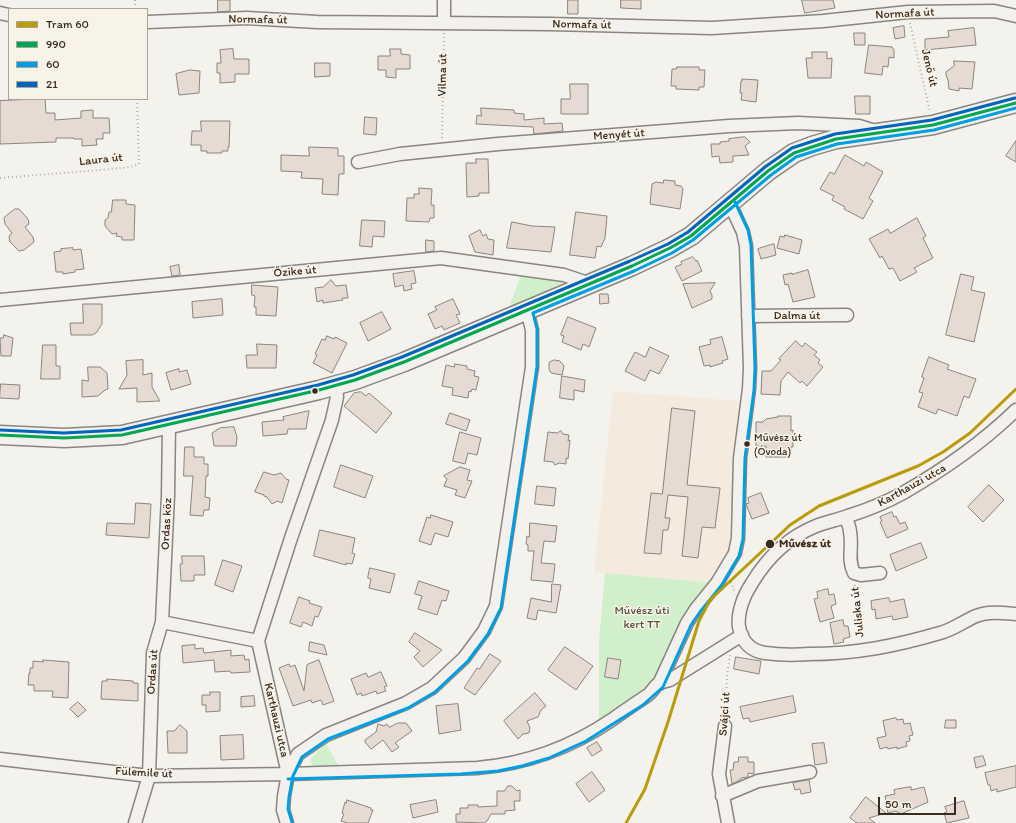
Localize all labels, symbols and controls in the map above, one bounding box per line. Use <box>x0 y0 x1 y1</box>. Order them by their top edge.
street label: Normafa út <box>875 5 935 23</box>
legend <box>8 8 148 100</box>
street label: Normafa út <box>228 12 288 28</box>
text: Tram 60 <box>46 17 89 31</box>
street label: Normafa út <box>552 17 612 33</box>
text: 990 <box>46 37 66 51</box>
street label: Jenő út <box>918 48 940 88</box>
street label: Vilma út <box>435 53 451 97</box>
text: 60 <box>46 57 60 71</box>
text: 21 <box>46 77 58 91</box>
street label: Menyét út <box>593 126 645 144</box>
street label: Laura út <box>79 151 123 169</box>
street label: Őzike út <box>273 263 317 281</box>
street label: Dalma út <box>773 309 821 323</box>
unlabelled marker <box>310 386 320 396</box>
place label: Művész út (Óvoda) <box>754 431 802 457</box>
marker: Művész út (Óvoda) <box>742 439 752 449</box>
street label: Karthauzi utca <box>875 461 949 511</box>
street label: Ordas köz <box>158 498 176 550</box>
place label: Művész út <box>779 537 831 551</box>
marker: Művész út <box>764 538 776 550</box>
street label: Juliska út <box>848 586 868 638</box>
park label: Művész úti kert TT <box>614 604 670 632</box>
street label: Ordas út <box>144 649 162 695</box>
street label: Karthauzi utca <box>260 681 292 759</box>
street label: Svájci út <box>716 692 734 736</box>
street label: Fülemile út <box>115 764 173 782</box>
scale bar <box>880 789 958 815</box>
text: 50 m <box>885 797 911 811</box>

